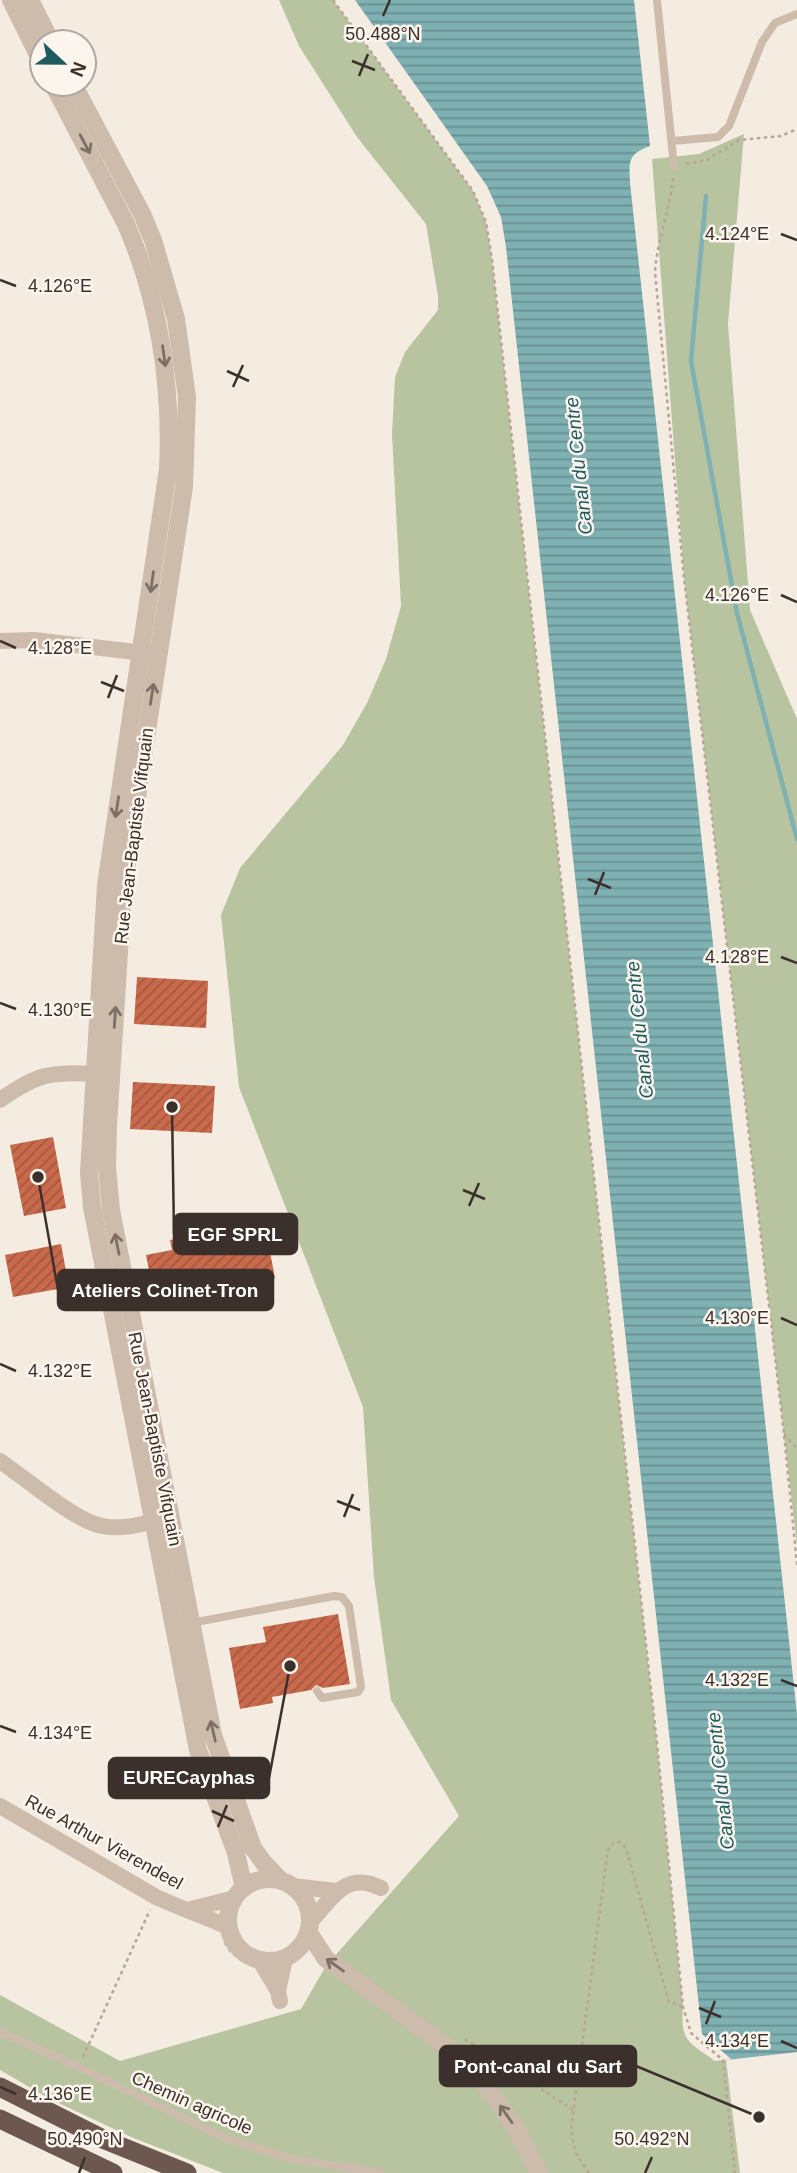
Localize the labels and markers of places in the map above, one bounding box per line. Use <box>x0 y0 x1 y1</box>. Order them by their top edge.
callout: EGF SPRL <box>174 1214 297 1254</box>
callout: Ateliers Colinet-Tron <box>58 1270 273 1310</box>
callout: EURECayphas <box>109 1758 269 1798</box>
callout: Pont-canal du Sart <box>440 2046 636 2086</box>

